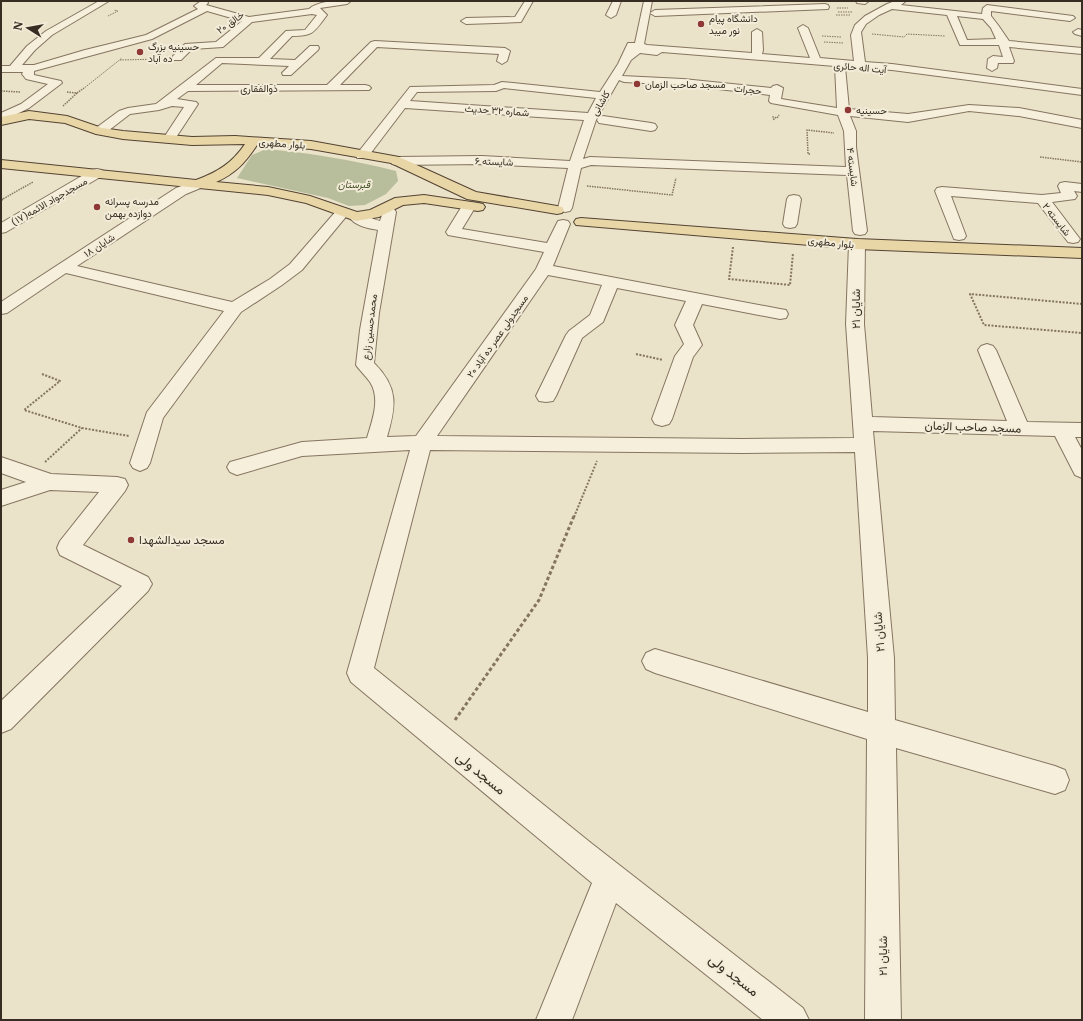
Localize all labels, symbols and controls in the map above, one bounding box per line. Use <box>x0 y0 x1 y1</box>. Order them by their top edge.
north arrow <box>8 8 48 48</box>
street label: خالق ۲۰ <box>214 8 247 37</box>
place label: دانشگاه پیام نور میبد <box>709 12 758 37</box>
marker: دانشگاه پیام نور میبد <box>696 19 706 29</box>
text: N <box>10 20 26 32</box>
place label: حسینیه بزرگ ده آباد <box>148 40 200 65</box>
marker: حسینیه بزرگ ده آباد <box>135 47 145 57</box>
street label: آیت اله حائری <box>833 59 888 76</box>
place label: مسجد صاحب الزمان <box>645 78 726 91</box>
marker: مسجد صاحب الزمان <box>632 79 642 89</box>
street label: ذوالفقاری <box>240 82 278 95</box>
street label: حجرات <box>733 82 763 97</box>
street label: کاشانی <box>588 88 613 118</box>
street label: شماره ۳۲ حدیث <box>464 102 530 119</box>
place label: حسینیه <box>856 104 887 117</box>
marker: حسینیه <box>843 105 853 115</box>
street label: بلوار مطهری <box>258 135 306 152</box>
street label: شایسته ۴ <box>844 147 861 187</box>
street label: شایسته ۶ <box>475 154 513 169</box>
street label: مسجدجواد الائمه(۱۷) <box>9 174 90 229</box>
park label: قبرستان <box>338 178 372 191</box>
place label: مدرسه پسرانه دوازده بهمن <box>105 195 159 220</box>
street label: شایسته ۲ <box>1040 200 1074 239</box>
marker: مدرسه پسرانه دوازده بهمن <box>92 202 102 212</box>
street label: شایان ۱۸ <box>81 231 117 260</box>
street label: بلوار مطهری <box>807 234 855 251</box>
street label: شایان ۲۱ <box>848 289 863 329</box>
street label: مسجدولی عصر ده آباد ۲۰ <box>464 292 531 380</box>
street label: محمدحسین زارع <box>359 293 380 361</box>
street label: مسجد صاحب الزمان <box>924 417 1022 437</box>
place label: مسجد سیدالشهدا <box>139 532 225 548</box>
marker: مسجد سیدالشهدا <box>126 535 136 545</box>
street label: شایان ۲۱ <box>870 611 887 653</box>
street label: مسجد ولی <box>452 747 510 799</box>
street label: شایان ۲۱ <box>875 936 890 976</box>
street label: مسجد ولی <box>705 950 763 1000</box>

